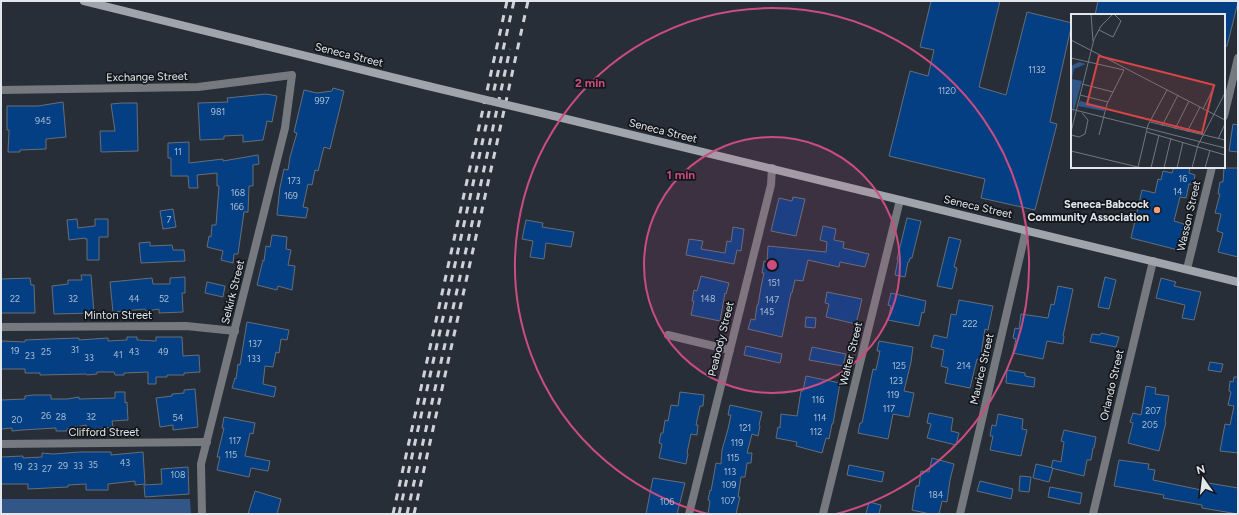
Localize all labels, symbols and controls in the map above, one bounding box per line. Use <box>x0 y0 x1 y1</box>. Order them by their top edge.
inset map <box>1071 14 1225 168</box>
street label: Seneca Street <box>313 40 385 70</box>
house number: 1132 <box>1028 64 1046 75</box>
street label: Exchange Street <box>106 70 188 84</box>
text: 2 min <box>575 76 605 90</box>
house number: 1120 <box>938 85 956 96</box>
house number: 997 <box>314 95 330 106</box>
house number: 981 <box>211 106 225 117</box>
house number: 945 <box>35 115 51 126</box>
street label: Seneca Street <box>627 116 699 146</box>
house number: 11 <box>174 146 182 157</box>
text: 1 min <box>667 168 695 182</box>
house number: 16 <box>1179 173 1187 184</box>
house number: 173 <box>287 175 301 186</box>
street label: Wasson Street <box>1175 179 1203 253</box>
house number: 14 <box>1173 186 1183 197</box>
house number: 168 <box>231 187 246 198</box>
house number: 169 <box>284 190 298 201</box>
street label: Seneca Street <box>942 193 1014 221</box>
place label: Seneca-Babcock Community Association <box>1028 198 1149 224</box>
house number: 166 <box>230 201 244 212</box>
marker: Seneca-Babcock Community Association <box>1152 205 1162 215</box>
house number: 7 <box>167 214 172 225</box>
centre of rings <box>765 258 779 272</box>
street label: Selkirk Street <box>219 259 247 325</box>
house number: 151 <box>768 277 780 288</box>
house number: 22 <box>10 293 20 304</box>
house number: 32 <box>68 293 78 304</box>
house number: 44 <box>128 293 140 304</box>
house number: 52 <box>159 293 169 304</box>
house number: 148 <box>701 293 716 304</box>
house number: 147 <box>765 294 779 305</box>
street label: Peabody Street <box>705 300 737 378</box>
house number: 145 <box>760 306 774 317</box>
street label: Minton Street <box>84 309 152 322</box>
house number: 222 <box>962 318 978 329</box>
street label: Walter Street <box>837 321 865 387</box>
street label: Maurice Street <box>967 332 997 406</box>
house number: 137 <box>248 338 262 349</box>
house number: 31 <box>71 344 79 355</box>
house number: 19 <box>11 345 19 356</box>
house number: 25 <box>41 346 51 357</box>
house number: 43 <box>129 346 139 357</box>
house number: 49 <box>158 346 168 357</box>
street label: Orlando Street <box>1097 348 1127 422</box>
house number: 41 <box>113 349 123 360</box>
house number: 23 <box>25 350 35 361</box>
house number: 33 <box>84 352 94 363</box>
house number: 133 <box>247 353 261 364</box>
house number: 125 <box>892 360 906 371</box>
house number: 214 <box>957 360 972 371</box>
house number: 123 <box>889 375 903 386</box>
house number: 119 <box>887 389 899 400</box>
house number: 116 <box>812 394 824 405</box>
house number: 117 <box>883 403 895 414</box>
house number: 207 <box>1145 405 1161 416</box>
house number: 26 <box>41 410 51 421</box>
house number: 28 <box>56 411 67 422</box>
house number: 32 <box>86 411 96 422</box>
house number: 54 <box>173 412 184 423</box>
house number: 114 <box>813 412 827 423</box>
house number: 20 <box>12 414 23 425</box>
house number: 205 <box>1142 419 1158 430</box>
house number: 121 <box>739 422 751 433</box>
street label: Clifford Street <box>68 426 140 439</box>
house number: 112 <box>810 426 822 437</box>
house number: 117 <box>229 435 241 446</box>
house number: 119 <box>731 437 743 448</box>
house number: 115 <box>225 449 237 460</box>
house number: 115 <box>727 452 739 463</box>
house number: 43 <box>120 457 130 468</box>
house number: 35 <box>88 459 98 470</box>
north arrow <box>1183 459 1223 499</box>
house number: 29 <box>58 460 68 471</box>
house number: 33 <box>73 460 83 471</box>
house number: 19 <box>14 461 22 472</box>
house number: 23 <box>28 461 38 472</box>
text: N <box>1195 462 1206 477</box>
house number: 27 <box>42 463 52 474</box>
house number: 113 <box>724 466 736 477</box>
house number: 108 <box>170 469 186 480</box>
house number: 109 <box>722 479 736 490</box>
house number: 184 <box>929 489 944 500</box>
house number: 107 <box>721 495 735 506</box>
house number: 106 <box>660 496 674 507</box>

